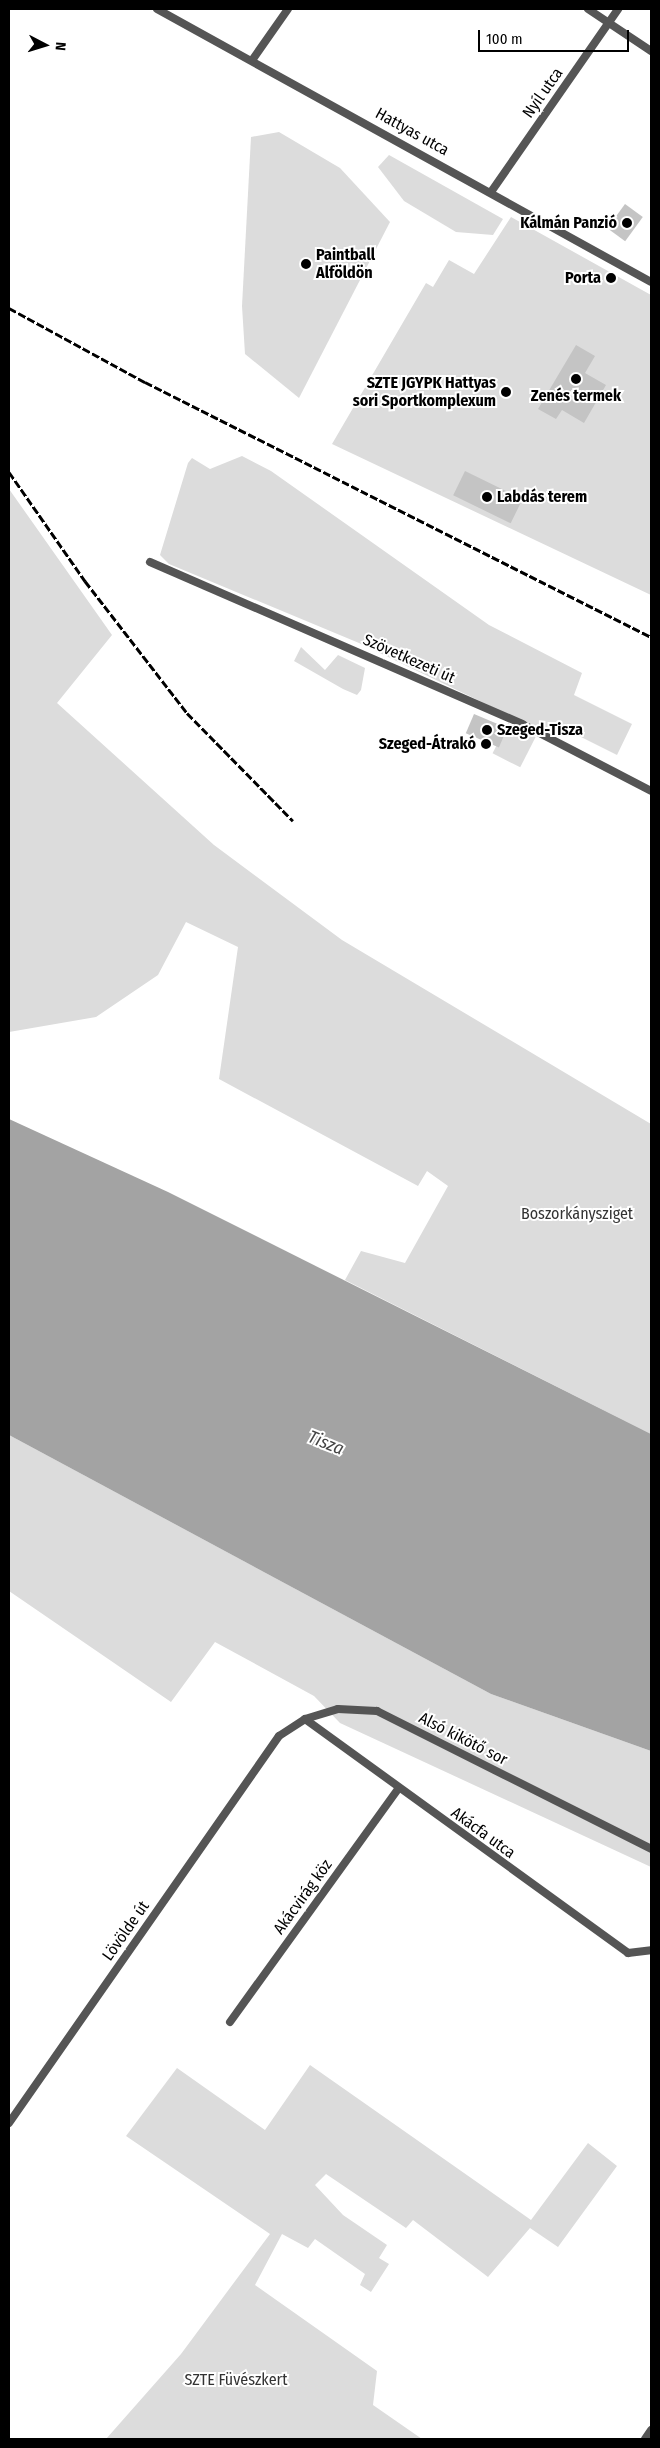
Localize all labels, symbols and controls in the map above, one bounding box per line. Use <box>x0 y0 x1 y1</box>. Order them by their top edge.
north arrow <box>20 20 70 70</box>
scale bar <box>480 20 631 52</box>
text: 100 m <box>486 30 523 48</box>
text: N <box>52 41 69 51</box>
street label: Nyíl utca <box>519 64 567 122</box>
street label: Hattyas utca <box>372 104 452 160</box>
place label: Kálmán Panzió <box>520 213 617 233</box>
marker: Kálmán Panzió <box>621 217 633 229</box>
place label: Paintball Alföldön <box>316 245 375 283</box>
marker: Paintball Alföldön <box>300 258 312 270</box>
place label: Porta <box>565 268 601 288</box>
marker: Porta <box>605 272 617 284</box>
place label: SZTE JGYPK Hattyas sori Sportkomplexum <box>353 373 496 411</box>
marker: Zenés termek <box>570 373 582 385</box>
marker: SZTE JGYPK Hattyas sori Sportkomplexum <box>500 386 512 398</box>
place label: Zenés termek <box>531 386 621 406</box>
place label: Labdás terem <box>497 487 587 507</box>
marker: Labdás terem <box>481 491 493 503</box>
street label: Szövetkezeti út <box>360 630 458 688</box>
place label: Szeged-Tisza <box>497 720 583 740</box>
marker: Szeged-Tisza <box>481 724 493 736</box>
place label: Szeged-Átrakó <box>379 734 476 754</box>
marker: Szeged-Átrakó <box>480 738 492 750</box>
park label: Boszorkánysziget <box>521 1204 633 1224</box>
water label: Tisza <box>305 1426 347 1460</box>
street label: Alsó kikötő sor <box>415 1708 511 1770</box>
street label: Akácfa utca <box>447 1803 519 1863</box>
street label: Akácvirág köz <box>270 1856 336 1938</box>
street label: Lövölde út <box>98 1897 154 1965</box>
park label: SZTE Füvészkert <box>185 2370 287 2390</box>

